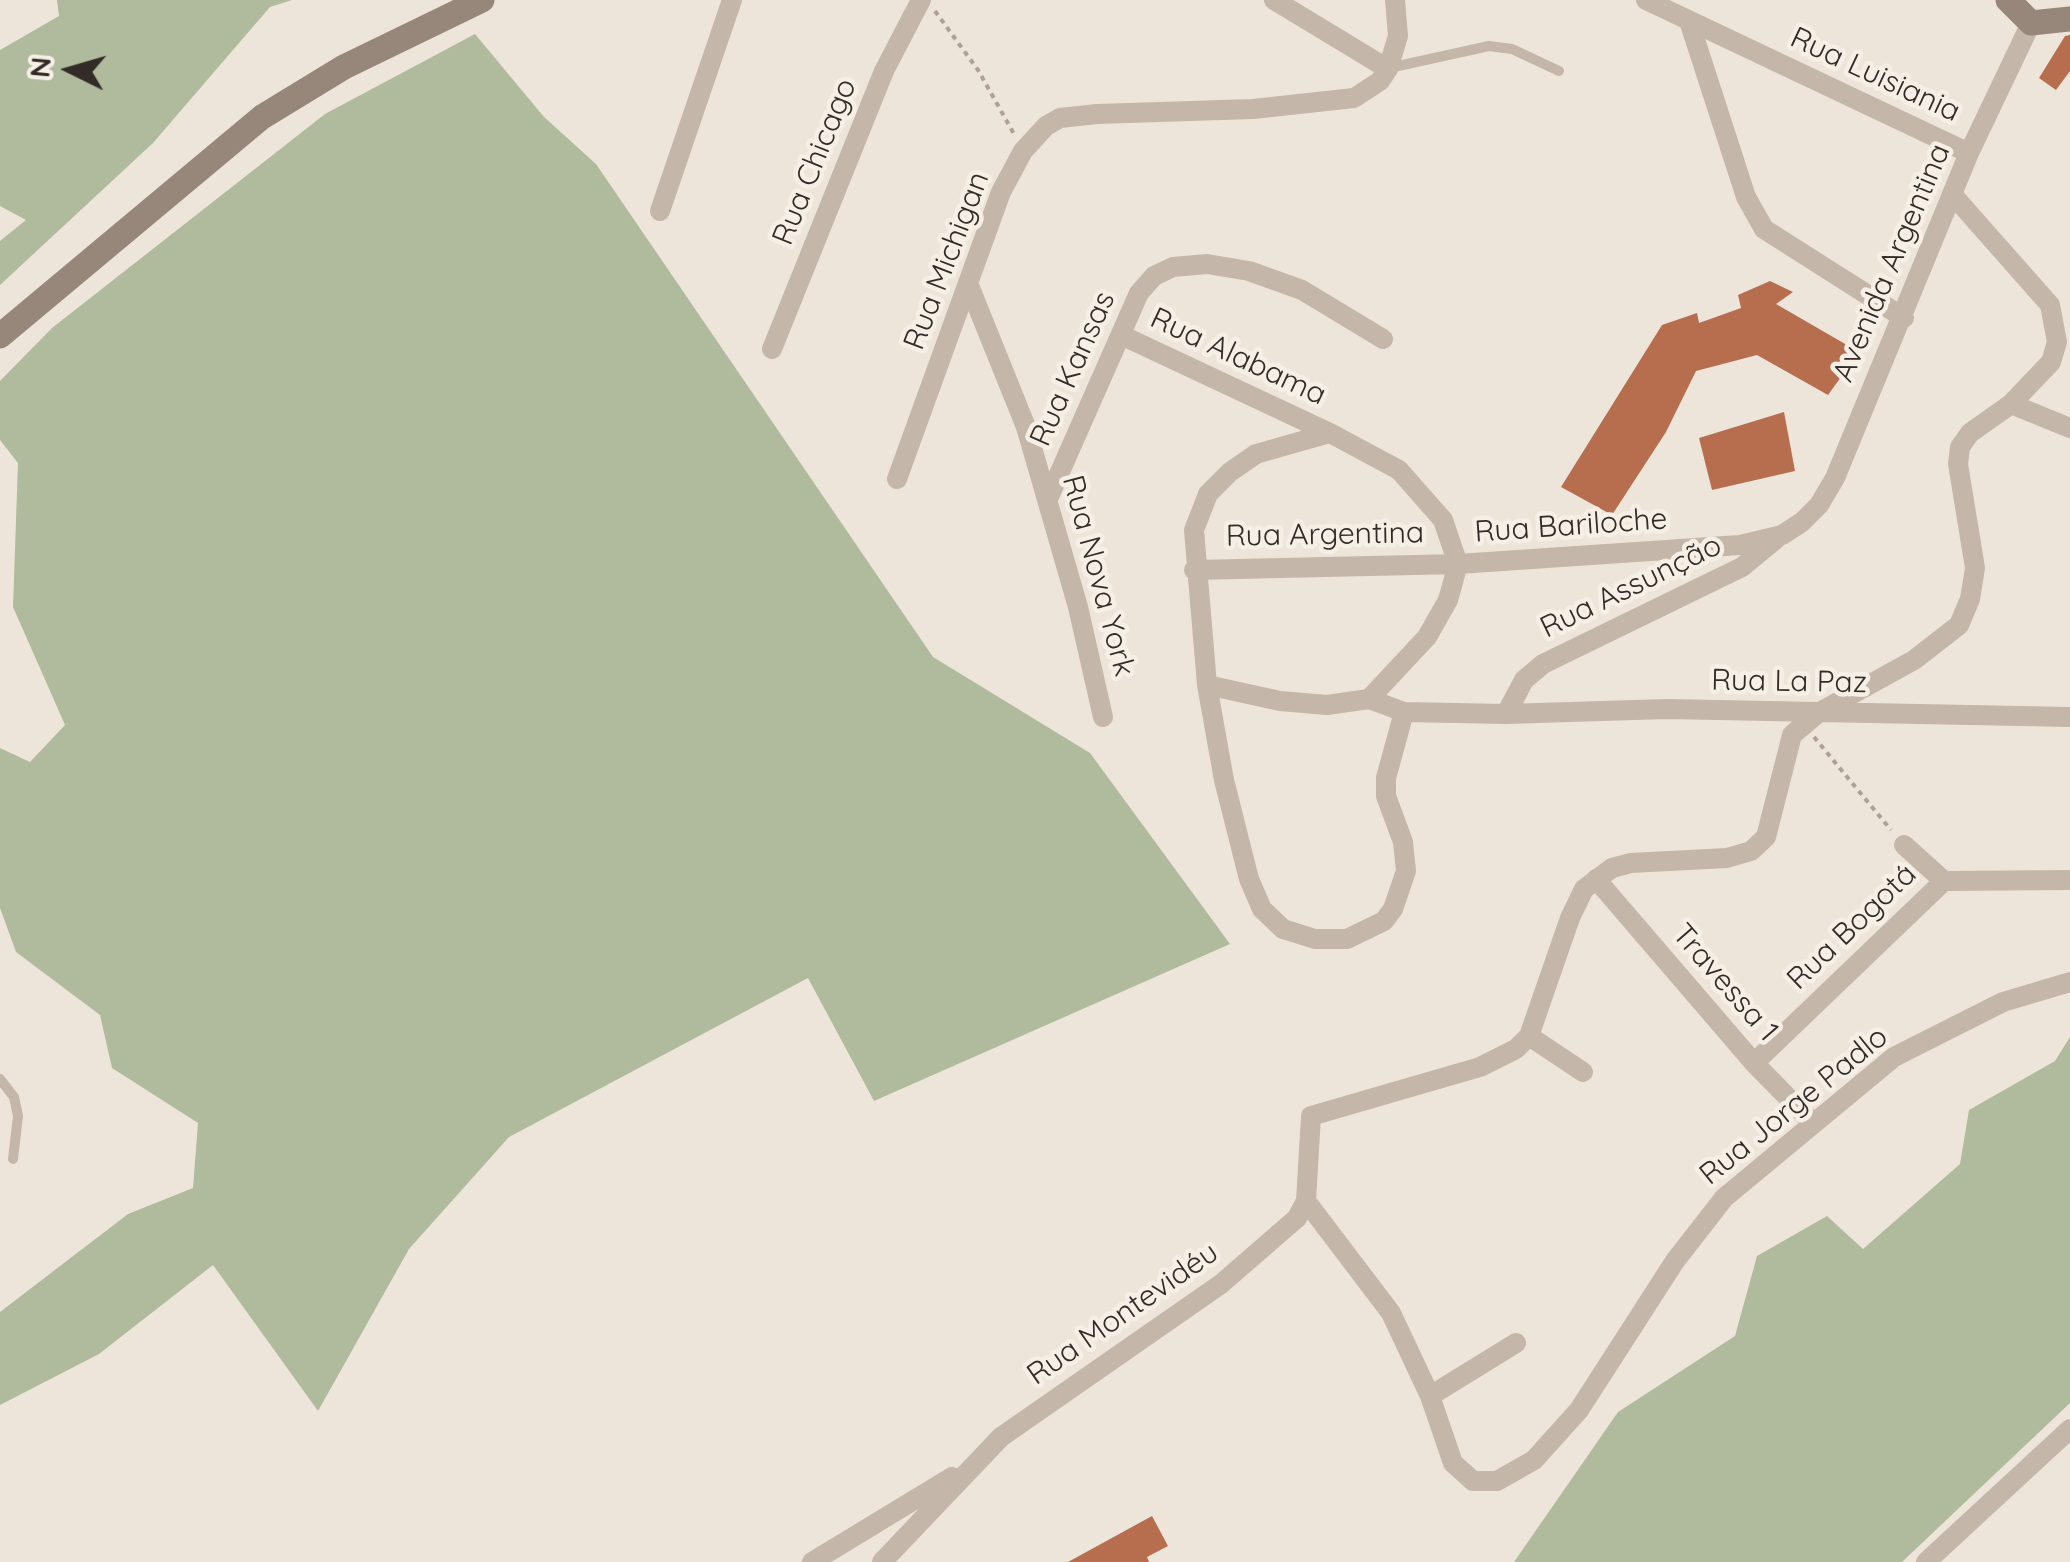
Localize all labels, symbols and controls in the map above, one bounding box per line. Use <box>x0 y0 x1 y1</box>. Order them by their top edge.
north arrow <box>20 20 120 120</box>
street label: Rua Luisiania <box>1784 20 1966 130</box>
text: N <box>21 56 58 79</box>
street label: Rua Chicago <box>765 74 865 250</box>
street label: Avenida Argentina <box>1826 139 1958 387</box>
street label: Rua Michigan <box>897 167 997 355</box>
street label: Rua Kansas <box>1023 286 1123 452</box>
street label: Rua Alabama <box>1144 301 1332 413</box>
street label: Rua Nova York <box>1054 472 1142 680</box>
street label: Rua Bariloche <box>1473 501 1669 551</box>
street label: Rua Argentina <box>1226 515 1424 555</box>
street label: Rua Assunção <box>1535 528 1727 646</box>
street label: Rua La Paz <box>1711 663 1867 701</box>
street label: Rua Bogotá <box>1780 857 1924 997</box>
street label: Travessa 1 <box>1664 917 1786 1049</box>
street label: Rua Jorge Padlo <box>1693 1019 1895 1193</box>
street label: Rua Montevidéu <box>1021 1235 1225 1393</box>

